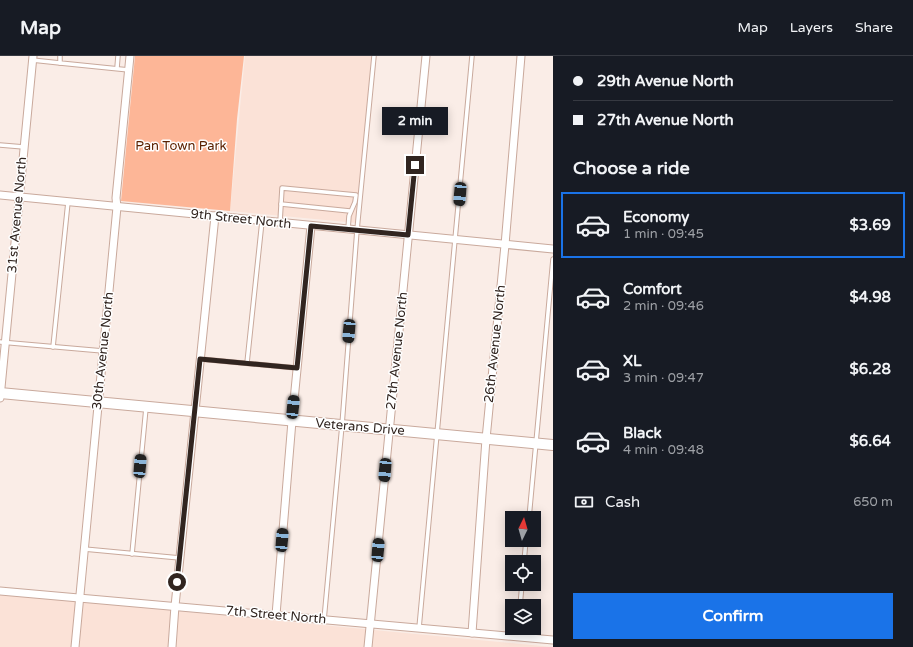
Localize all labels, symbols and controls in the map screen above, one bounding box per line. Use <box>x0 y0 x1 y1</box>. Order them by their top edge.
text: Map <box>20 17 61 39</box>
text: Map <box>738 19 768 36</box>
text: Layers <box>790 19 833 36</box>
text: Share <box>855 19 893 36</box>
text: 29th Avenue North <box>597 72 734 90</box>
callout: 2 min <box>382 107 448 135</box>
text: 27th Avenue North <box>597 111 734 129</box>
text: 2 min <box>398 113 432 129</box>
park label: Pan Town Park <box>135 138 227 154</box>
street label: 31st Avenue North <box>4 156 30 274</box>
route end <box>406 156 424 174</box>
text: Choose a ride <box>573 157 690 179</box>
car <box>453 182 467 206</box>
street label: 9th Street North <box>190 206 292 232</box>
icon: car <box>575 207 611 243</box>
text: Economy <box>623 208 689 226</box>
text: $3.69 <box>850 216 891 234</box>
text: 1 min · 09:45 <box>623 226 704 242</box>
icon: car <box>575 279 611 315</box>
text: Comfort <box>623 280 682 298</box>
street label: 26th Avenue North <box>481 284 509 404</box>
text: $4.98 <box>850 288 891 306</box>
street label: 30th Avenue North <box>89 291 117 411</box>
street label: 27th Avenue North <box>383 291 411 411</box>
text: 2 min · 09:46 <box>623 298 704 314</box>
car <box>342 319 356 343</box>
icon: car <box>575 351 611 387</box>
text: XL <box>623 352 642 370</box>
text: $6.28 <box>850 360 891 378</box>
text: 3 min · 09:47 <box>623 370 704 386</box>
car <box>286 394 300 420</box>
street label: Veterans Drive <box>315 415 405 439</box>
icon: car <box>575 423 611 459</box>
text: Black <box>623 424 662 442</box>
text: $6.64 <box>850 432 891 450</box>
text: 4 min · 09:48 <box>623 442 704 458</box>
car <box>133 454 147 478</box>
car <box>378 458 392 482</box>
icon: cash <box>573 491 595 513</box>
text: Cash <box>605 493 640 511</box>
text: 650 m <box>853 494 893 510</box>
north arrow <box>505 511 541 547</box>
map controls <box>505 511 541 635</box>
car <box>275 528 289 552</box>
car <box>371 538 385 562</box>
button: locate <box>505 555 541 591</box>
route start <box>168 573 186 591</box>
button: Confirm <box>573 593 893 639</box>
button: layers <box>505 599 541 635</box>
street label: 7th Street North <box>225 603 327 627</box>

